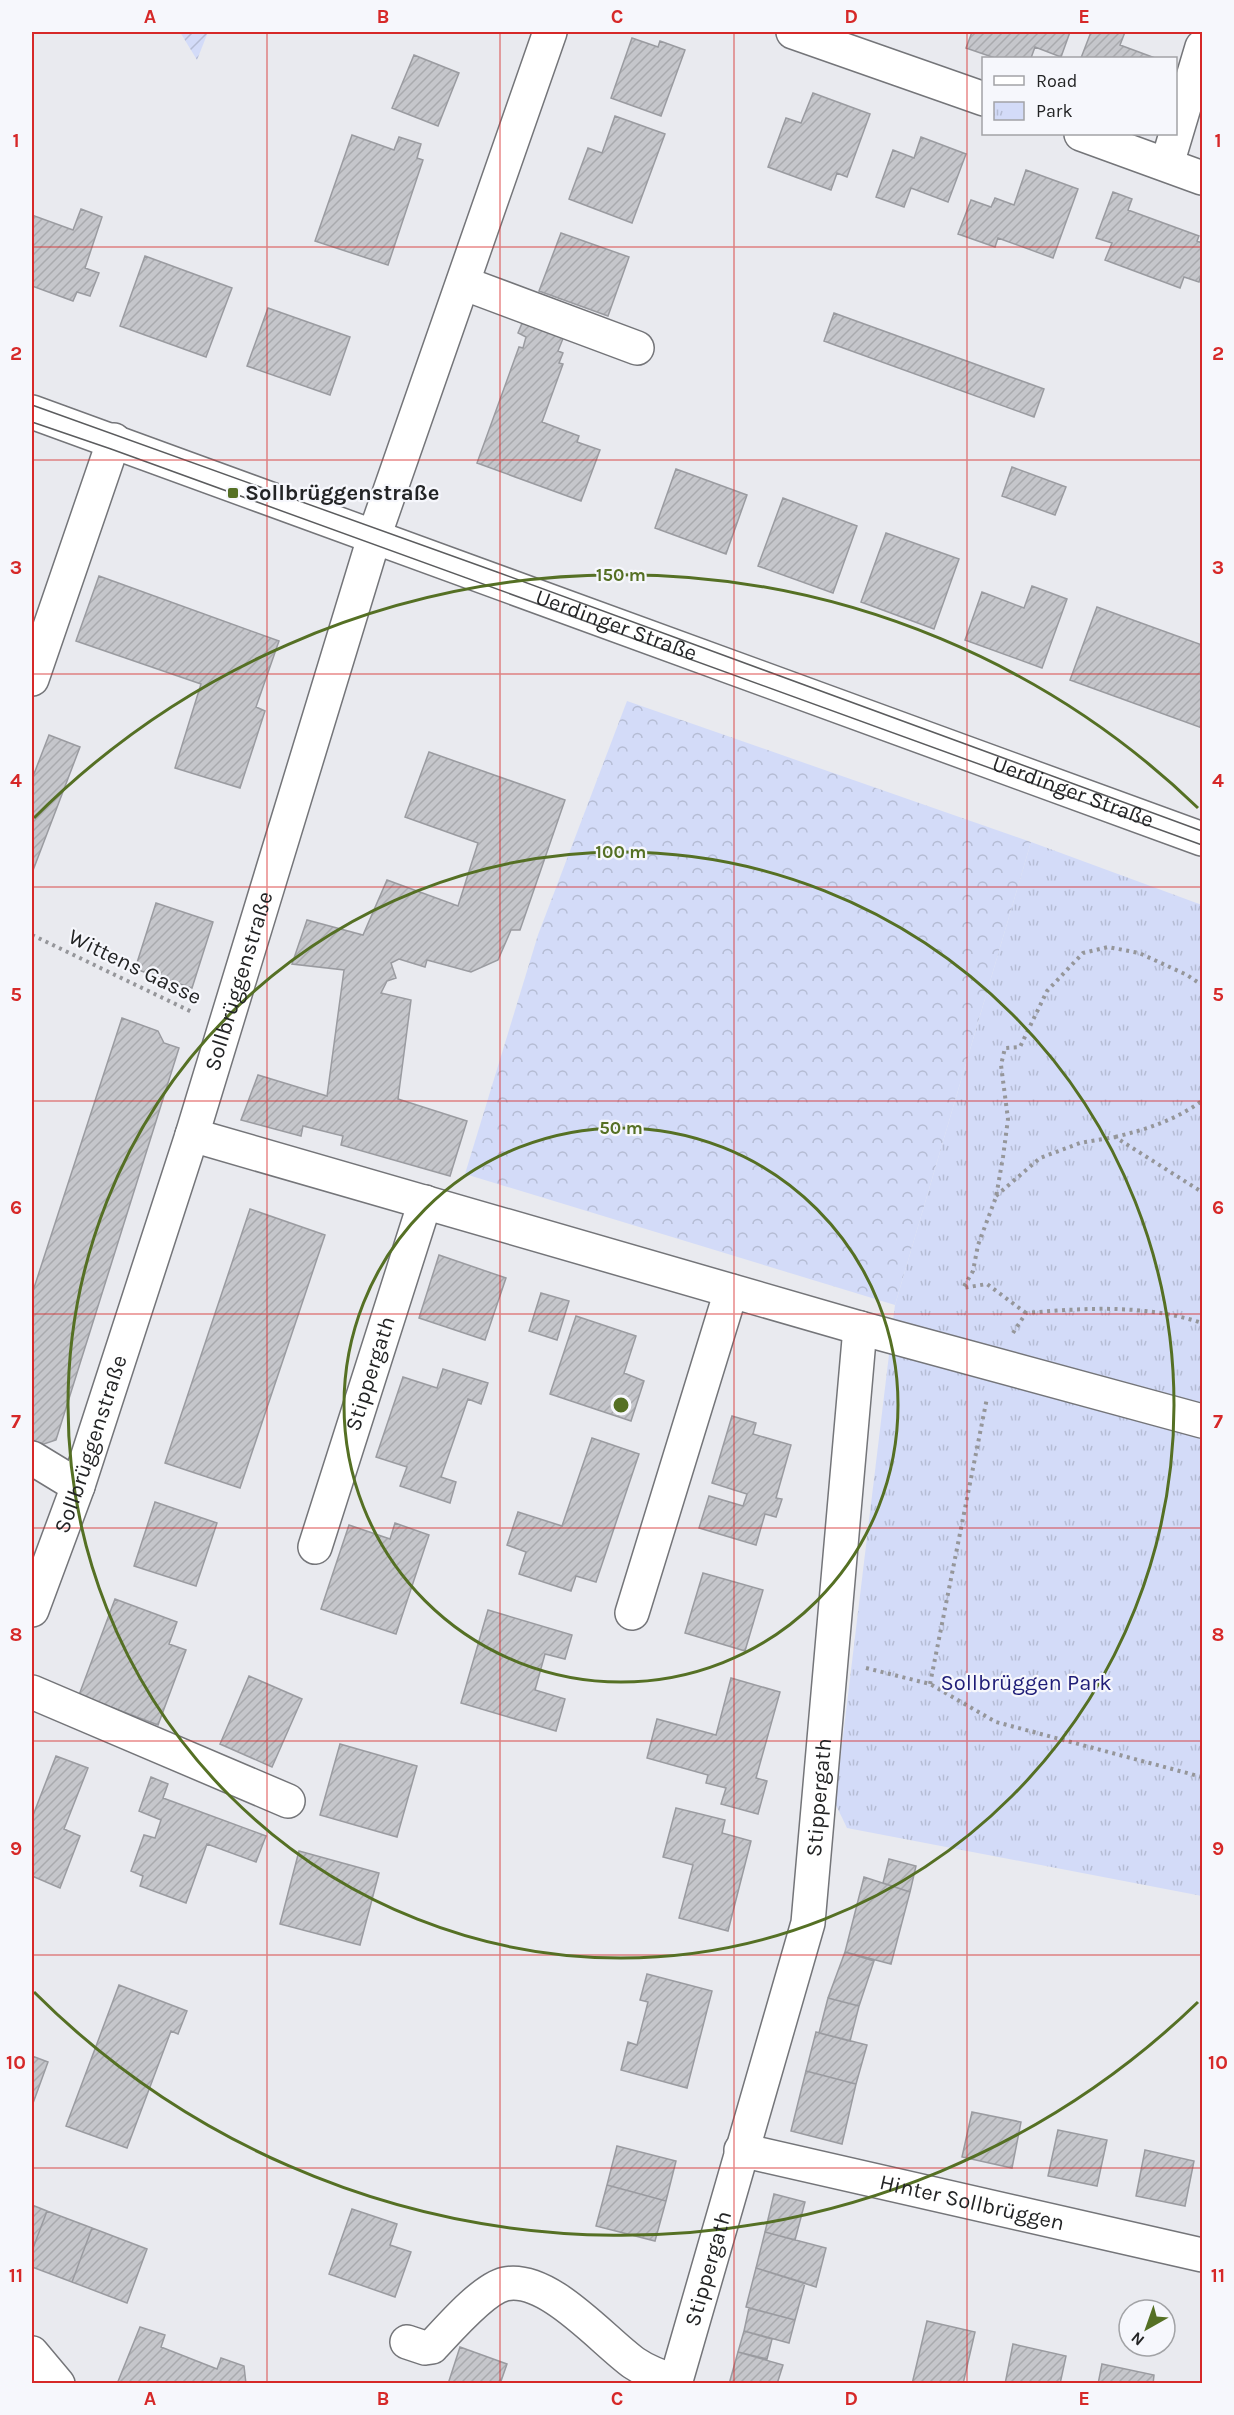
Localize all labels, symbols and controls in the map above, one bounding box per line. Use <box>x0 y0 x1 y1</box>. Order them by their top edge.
text: A <box>144 5 157 28</box>
text: B <box>377 5 389 28</box>
text: C <box>611 5 623 28</box>
text: D <box>844 5 858 28</box>
text: E <box>1078 5 1090 28</box>
legend <box>982 57 1177 135</box>
text: Road <box>1036 70 1077 92</box>
text: Park <box>1036 100 1073 122</box>
text: 1 <box>12 129 20 152</box>
text: 1 <box>1214 129 1222 152</box>
text: 2 <box>10 342 22 365</box>
text: 2 <box>1212 342 1224 365</box>
place label: Sollbrüggenstraße <box>245 480 440 506</box>
marker: Sollbrüggenstraße <box>226 486 240 500</box>
text: 3 <box>10 556 22 579</box>
text: 3 <box>1212 556 1224 579</box>
text: 150 m <box>596 564 646 586</box>
street label: Uerdinger Straße <box>532 584 701 667</box>
street label: Uerdinger Straße <box>989 751 1157 833</box>
text: 4 <box>10 769 22 792</box>
text: 4 <box>1212 769 1224 792</box>
text: 100 m <box>596 841 646 863</box>
street label: Sollbrüggenstraße <box>199 888 278 1074</box>
street label: Wittens Gasse <box>64 924 206 1010</box>
text: 5 <box>10 983 22 1006</box>
text: 5 <box>1212 983 1224 1006</box>
text: 50 m <box>599 1117 643 1139</box>
text: 6 <box>10 1196 22 1219</box>
text: 6 <box>1212 1196 1224 1219</box>
street label: Stippergath <box>340 1313 401 1434</box>
street label: Sollbrüggenstraße <box>49 1352 133 1537</box>
centre of rings <box>611 1395 631 1415</box>
text: 7 <box>11 1410 21 1433</box>
text: 7 <box>1213 1410 1223 1433</box>
text: 8 <box>10 1623 22 1646</box>
text: 8 <box>1212 1623 1224 1646</box>
park label: Sollbrüggen Park <box>940 1670 1112 1696</box>
street label: Stippergath <box>801 1737 837 1858</box>
text: 9 <box>10 1837 22 1860</box>
text: 9 <box>1212 1837 1224 1860</box>
text: 10 <box>6 2051 26 2074</box>
text: 10 <box>1208 2051 1228 2074</box>
street label: Hinter Sollbrüggen <box>877 2169 1067 2236</box>
street label: Stippergath <box>679 2208 737 2329</box>
text: 11 <box>9 2264 23 2287</box>
text: 11 <box>1211 2264 1225 2287</box>
north arrow <box>1117 2298 1177 2358</box>
text: N <box>1127 2328 1148 2350</box>
text: A <box>144 2387 157 2410</box>
text: B <box>377 2387 389 2410</box>
text: C <box>611 2387 623 2410</box>
text: D <box>844 2387 858 2410</box>
text: E <box>1078 2387 1090 2410</box>

